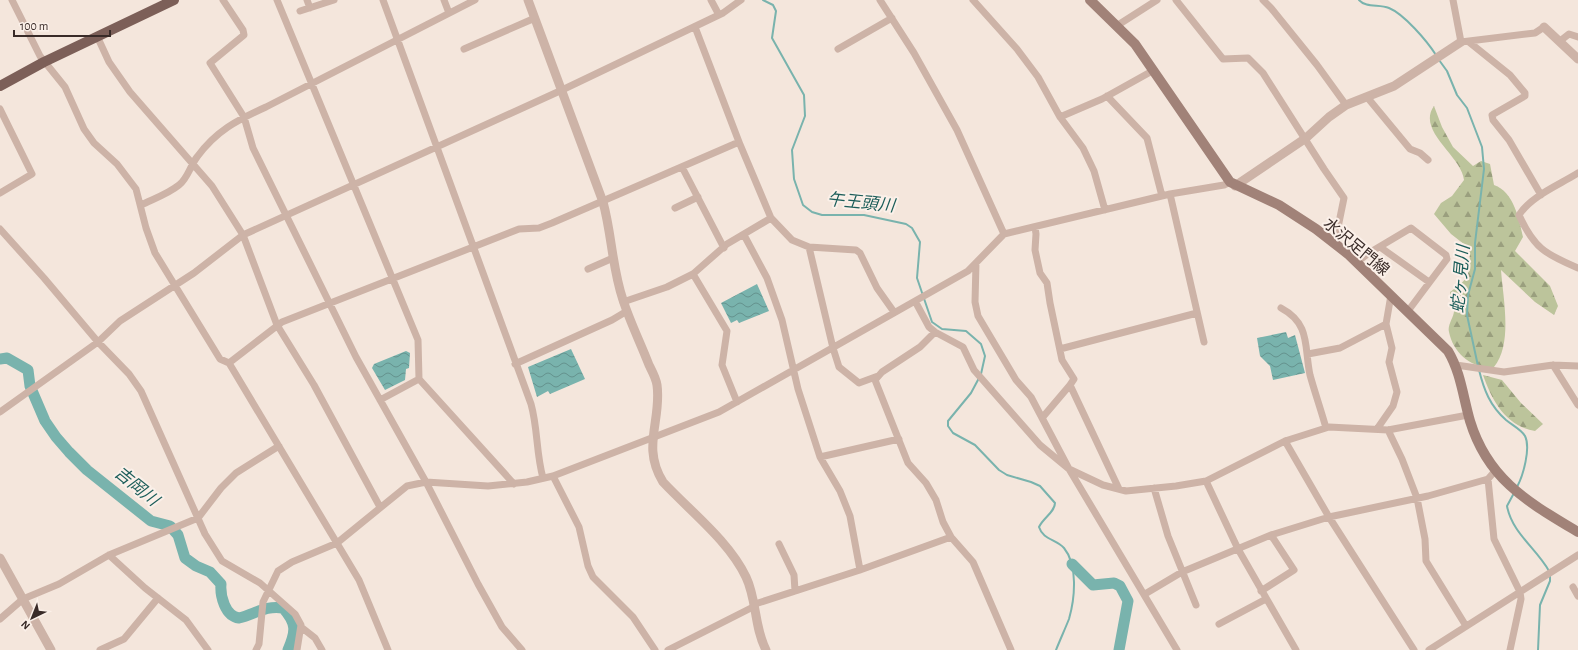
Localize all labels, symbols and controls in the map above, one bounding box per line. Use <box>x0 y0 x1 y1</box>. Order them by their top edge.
scale bar <box>14 12 110 38</box>
text: 100 m <box>20 20 48 32</box>
water label: 午王頭川 <box>826 189 898 215</box>
street label: 水沢足門線 <box>1321 214 1393 279</box>
water label: 蛇ヶ見川 <box>1448 242 1472 314</box>
water label: 吉岡川 <box>112 463 164 510</box>
north arrow <box>12 598 52 638</box>
text: N <box>19 618 32 632</box>

